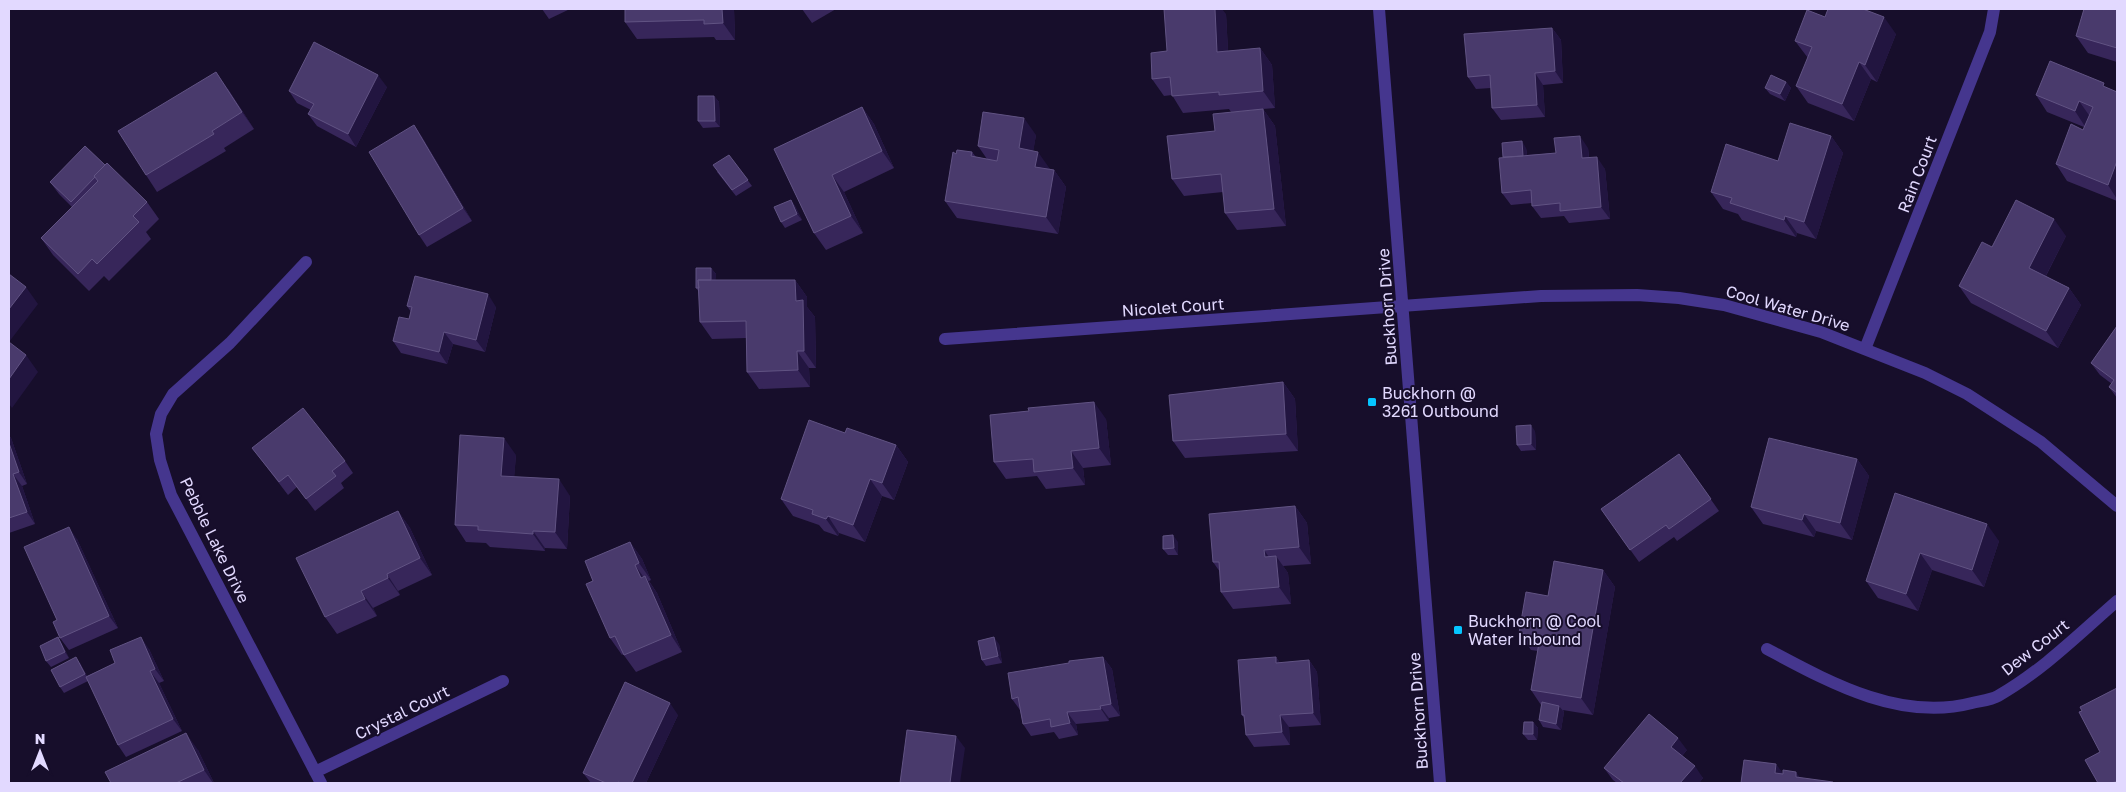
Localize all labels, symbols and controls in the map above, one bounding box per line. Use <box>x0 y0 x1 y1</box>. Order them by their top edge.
street label: Rain Court <box>1893 133 1941 215</box>
street label: Buckhorn Drive <box>1373 248 1401 366</box>
street label: Cool Water Drive <box>1724 281 1852 335</box>
street label: Nicolet Court <box>1121 293 1225 321</box>
place label: Buckhorn @ 3261 Outbound <box>1382 383 1499 421</box>
marker: Buckhorn @ 3261 Outbound <box>1366 396 1378 408</box>
street label: Pebble Lake Drive <box>176 474 254 606</box>
place label: Buckhorn @ Cool Water Inbound <box>1468 611 1601 649</box>
street label: Dew Court <box>1997 614 2073 680</box>
marker: Buckhorn @ Cool Water Inbound <box>1452 624 1464 636</box>
street label: Buckhorn Drive <box>1404 652 1432 770</box>
street label: Crystal Court <box>351 680 453 744</box>
north arrow <box>15 727 65 777</box>
text: N <box>35 730 45 747</box>

